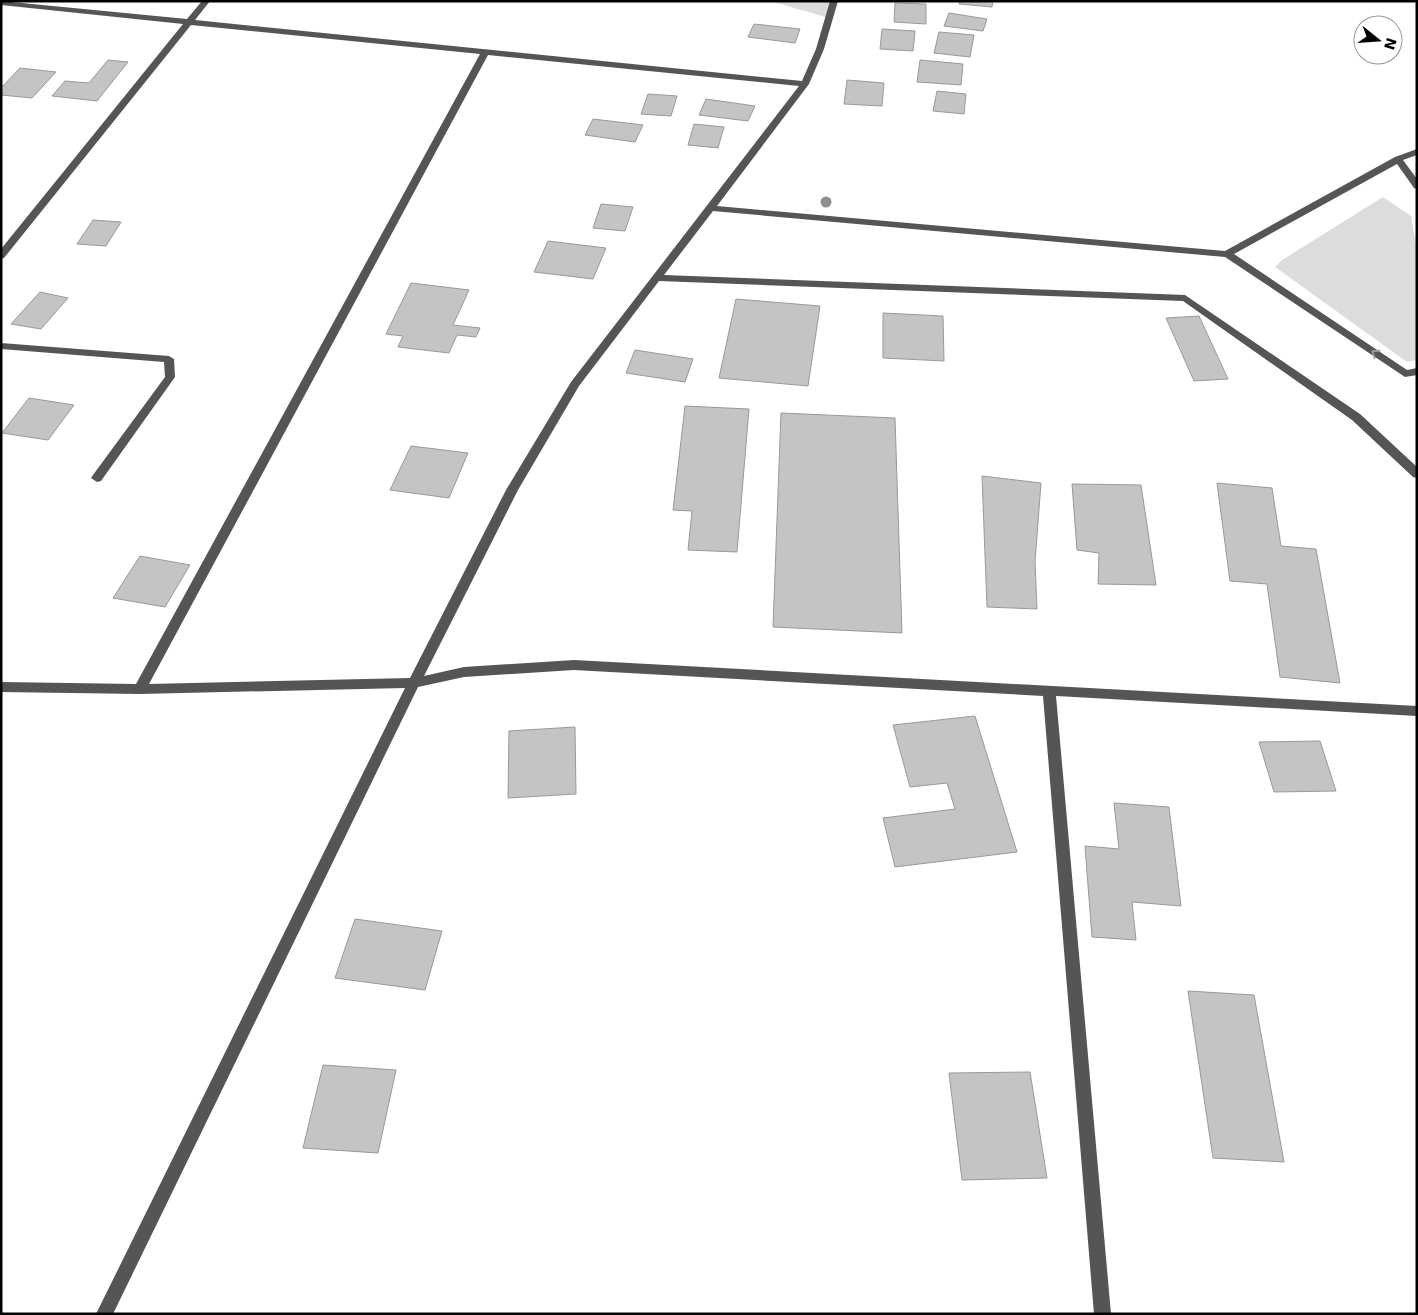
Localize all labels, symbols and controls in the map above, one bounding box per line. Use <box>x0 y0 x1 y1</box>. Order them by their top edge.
north arrow <box>1353 15 1403 65</box>
text: N <box>1381 36 1400 52</box>
one-way arrow <box>1371 350 1380 359</box>

